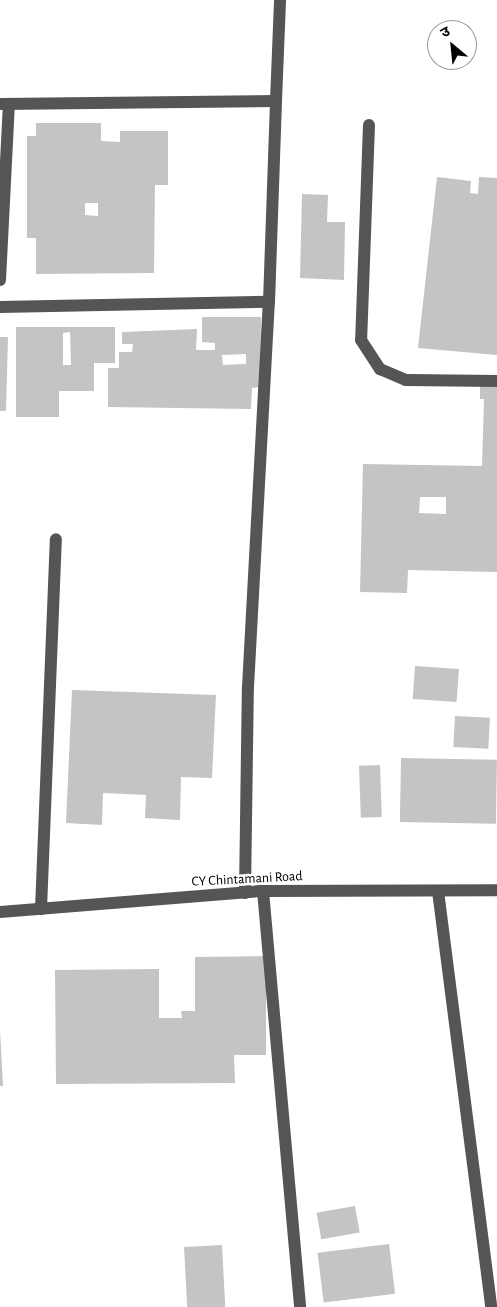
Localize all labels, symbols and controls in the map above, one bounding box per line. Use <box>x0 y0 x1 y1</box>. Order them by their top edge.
north arrow <box>427 20 477 70</box>
text: उ <box>439 25 452 41</box>
street label: CY Chintamani Road <box>191 868 303 890</box>

